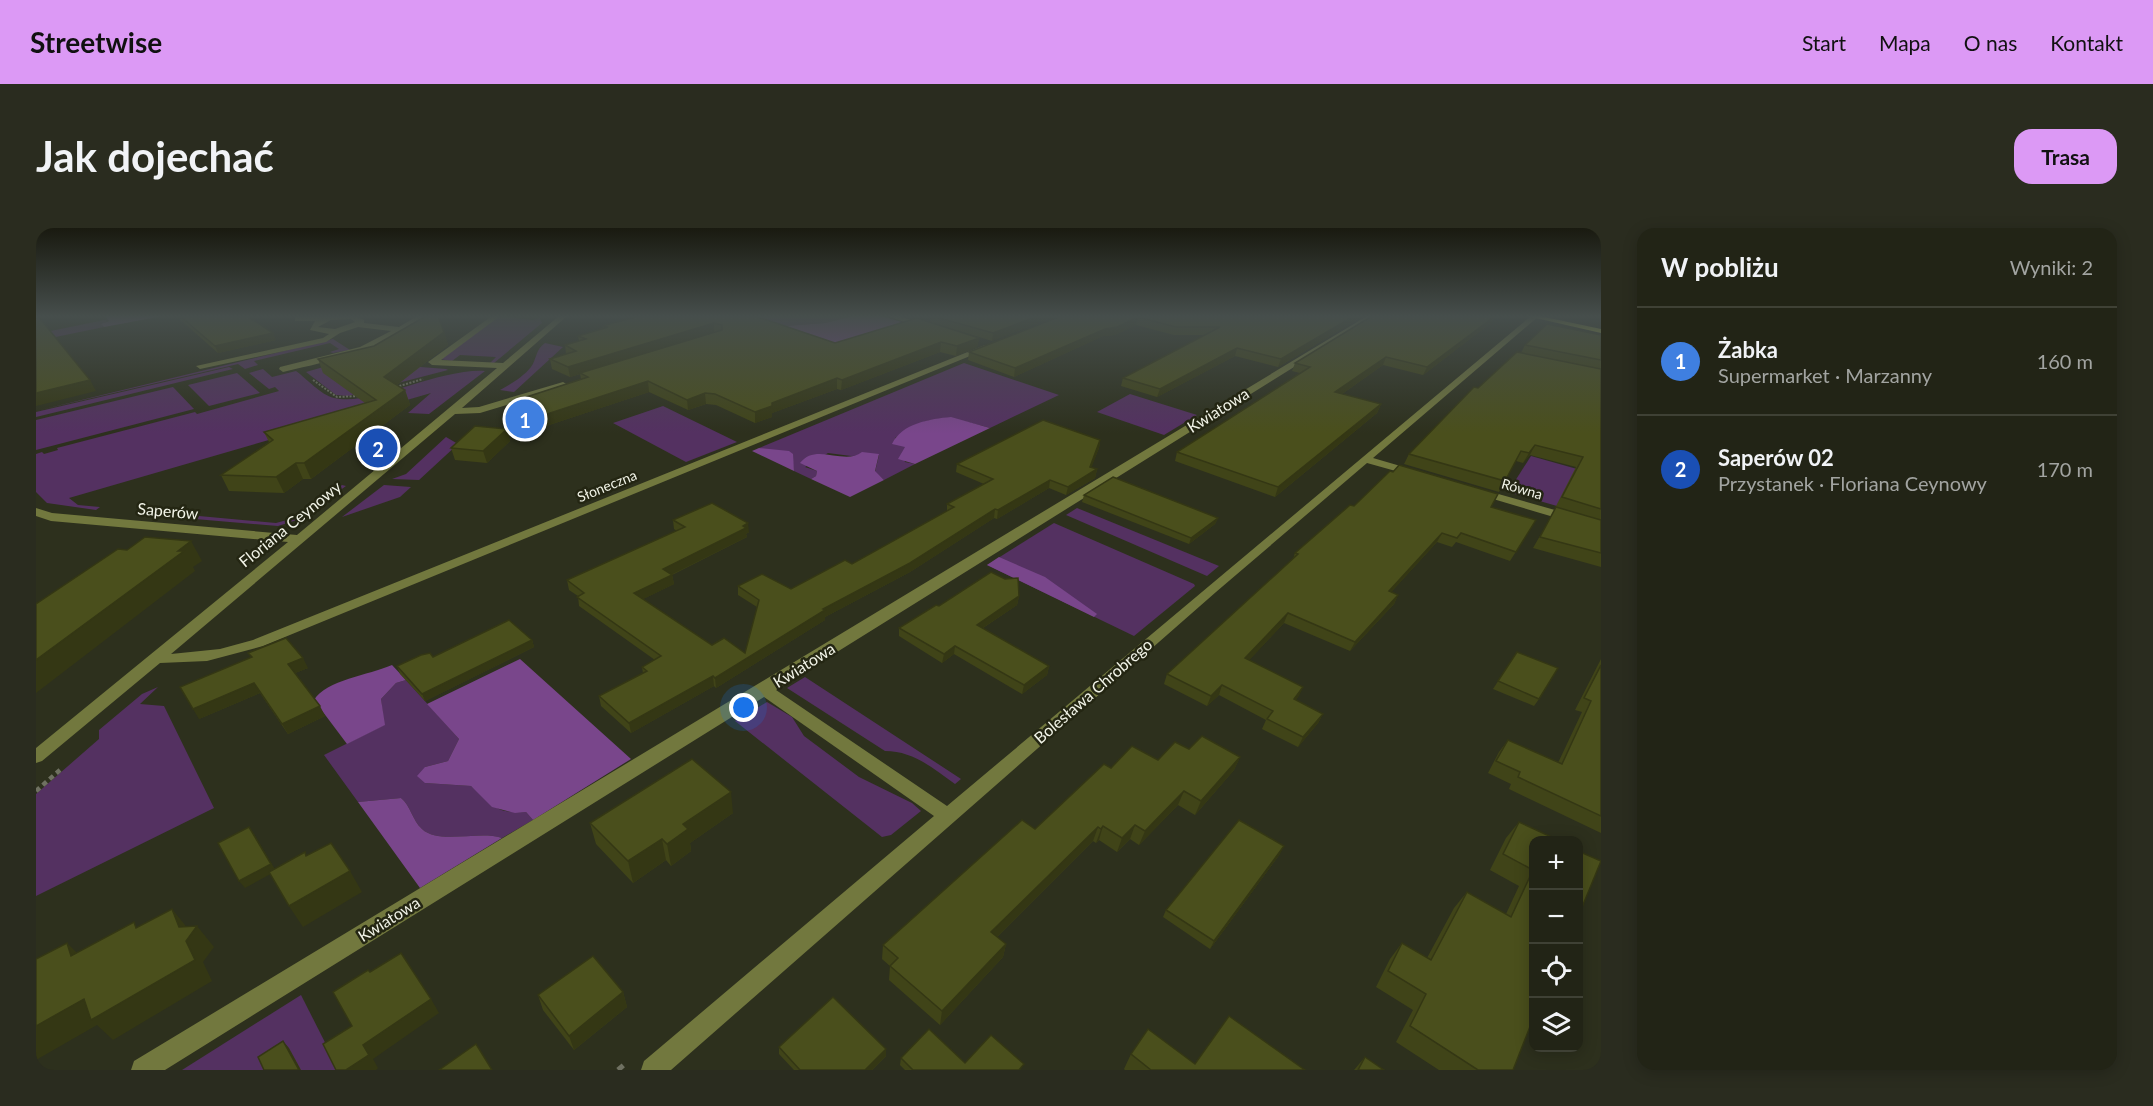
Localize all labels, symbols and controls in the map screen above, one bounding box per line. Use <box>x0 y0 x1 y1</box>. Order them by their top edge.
text: Streetwise <box>30 25 162 59</box>
text: Start <box>1802 30 1846 55</box>
text: Mapa <box>1879 30 1931 55</box>
text: O nas <box>1964 30 2017 55</box>
text: Kontakt <box>2050 30 2123 55</box>
button: Trasa <box>2014 129 2117 184</box>
text: Jak dojechać <box>36 131 274 181</box>
text: W pobliżu <box>1661 251 1779 283</box>
text: Wyniki: 2 <box>2010 255 2093 279</box>
text: Żabka <box>1718 336 1778 363</box>
text: 1 <box>1675 349 1686 373</box>
text: 160 m <box>2037 349 2093 373</box>
text: Supermarket · Marzanny <box>1718 363 1932 387</box>
street label: Kwiatowa <box>1183 383 1252 436</box>
pin: 1 <box>506 396 544 441</box>
pin: 2 <box>358 426 398 470</box>
text: Saperów 02 <box>1718 444 1834 471</box>
text: 2 <box>1675 457 1686 481</box>
text: 170 m <box>2037 457 2093 481</box>
street label: Słoneczna <box>575 466 639 505</box>
text: Przystanek · Floriana Ceynowy <box>1718 471 1987 495</box>
street label: Równa <box>1500 475 1545 502</box>
street label: Floriana Ceynowy <box>235 476 345 571</box>
street label: Saperów <box>137 498 200 523</box>
street label: Bolesława Chrobrego <box>1030 634 1156 747</box>
street label: Kwiatowa <box>769 638 838 691</box>
your location <box>729 693 758 722</box>
map controls <box>1529 836 1583 1052</box>
button: + <box>1529 836 1583 890</box>
button: − <box>1529 890 1583 944</box>
street label: Kwiatowa <box>354 892 423 945</box>
button: locate <box>1529 944 1583 998</box>
button: layers <box>1529 998 1583 1052</box>

